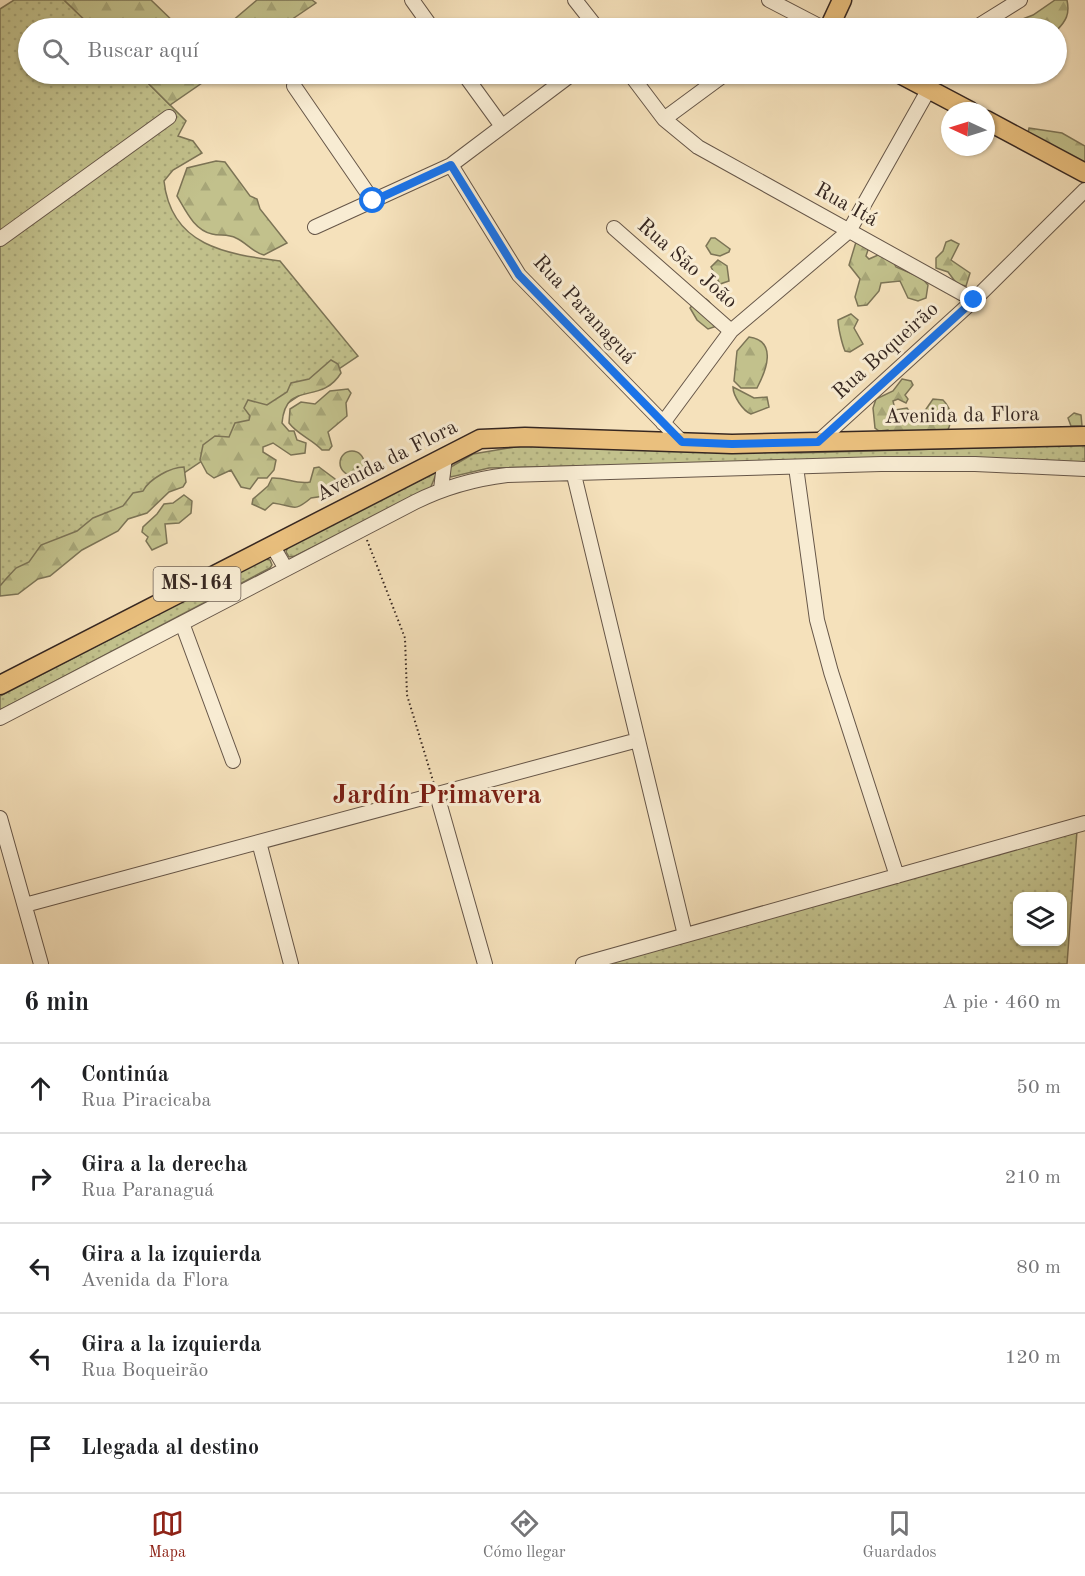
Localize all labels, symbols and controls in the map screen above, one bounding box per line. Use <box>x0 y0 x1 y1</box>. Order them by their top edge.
search box <box>18 18 1067 84</box>
icon: search <box>39 35 72 68</box>
text: Buscar aquí <box>87 40 199 62</box>
north arrow <box>941 102 995 156</box>
street label: Rua Itá <box>811 179 881 231</box>
route start <box>359 187 385 213</box>
street label: Rua São João <box>633 215 741 313</box>
street label: Rua Paranaguá <box>529 252 639 368</box>
route end <box>960 286 986 312</box>
street label: Rua Boqueirão <box>829 298 943 404</box>
street label: Avenida da Flora <box>884 404 1040 428</box>
street label: Avenida da Flora <box>313 416 461 506</box>
road number: MS-164 <box>154 567 240 601</box>
district label: Jardín Primavera <box>333 782 542 809</box>
map controls <box>1013 892 1067 946</box>
button: layers <box>1013 892 1067 946</box>
text: 6 min <box>24 990 89 1016</box>
text: A pie · 460 m <box>942 993 1061 1013</box>
text: Continúa <box>81 1064 169 1086</box>
icon: ahead <box>24 1072 57 1105</box>
text: 50 m <box>1016 1078 1061 1098</box>
text: Rua Piracicaba <box>81 1091 211 1111</box>
text: Gira a la derecha <box>81 1154 248 1176</box>
icon: right <box>24 1162 57 1195</box>
text: 210 m <box>1005 1168 1061 1188</box>
text: Rua Paranaguá <box>81 1181 214 1201</box>
text: Gira a la izquierda <box>81 1244 261 1266</box>
icon: left <box>24 1252 57 1285</box>
text: 80 m <box>1016 1258 1061 1278</box>
text: Avenida da Flora <box>81 1271 229 1291</box>
text: Gira a la izquierda <box>81 1334 261 1356</box>
icon: left <box>24 1342 57 1375</box>
text: 120 m <box>1005 1348 1061 1368</box>
text: Rua Boqueirão <box>81 1361 209 1381</box>
icon: arrive <box>24 1432 57 1465</box>
text: Llegada al destino <box>81 1437 259 1459</box>
tab: Mapa <box>148 1507 186 1563</box>
tab: Cómo llegar <box>483 1507 566 1563</box>
tab: Guardados <box>863 1507 937 1563</box>

